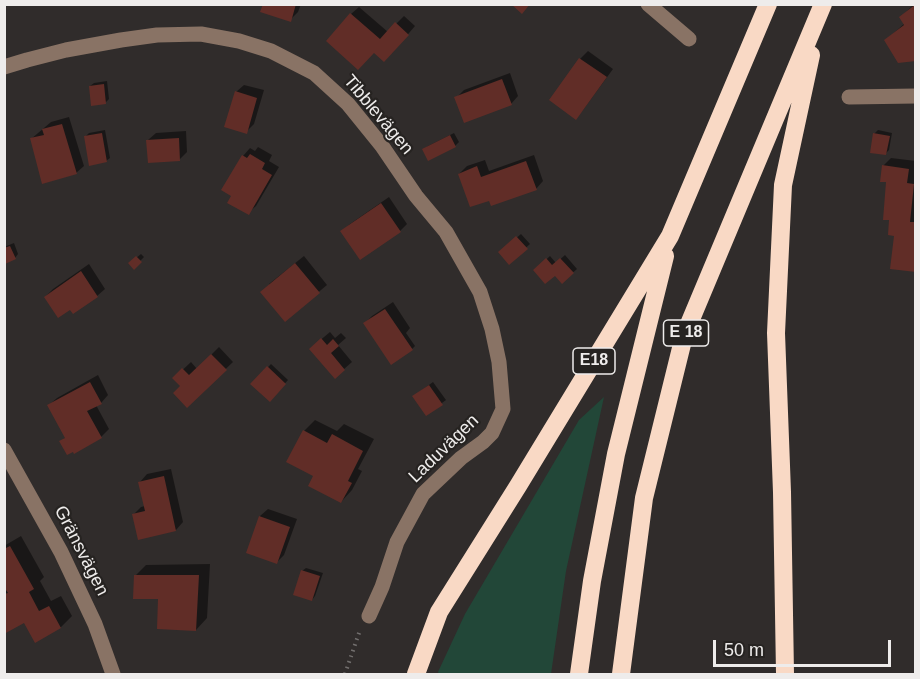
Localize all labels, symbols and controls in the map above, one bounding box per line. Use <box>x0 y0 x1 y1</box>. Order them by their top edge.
street label: Tibblevägen <box>338 71 418 159</box>
road number: E 18 <box>664 320 708 346</box>
road number: E18 <box>573 348 615 374</box>
street label: Laduvägen <box>404 410 484 488</box>
street label: Gränsvägen <box>49 502 113 600</box>
scale bar <box>716 628 894 666</box>
text: 50 m <box>724 640 764 660</box>

